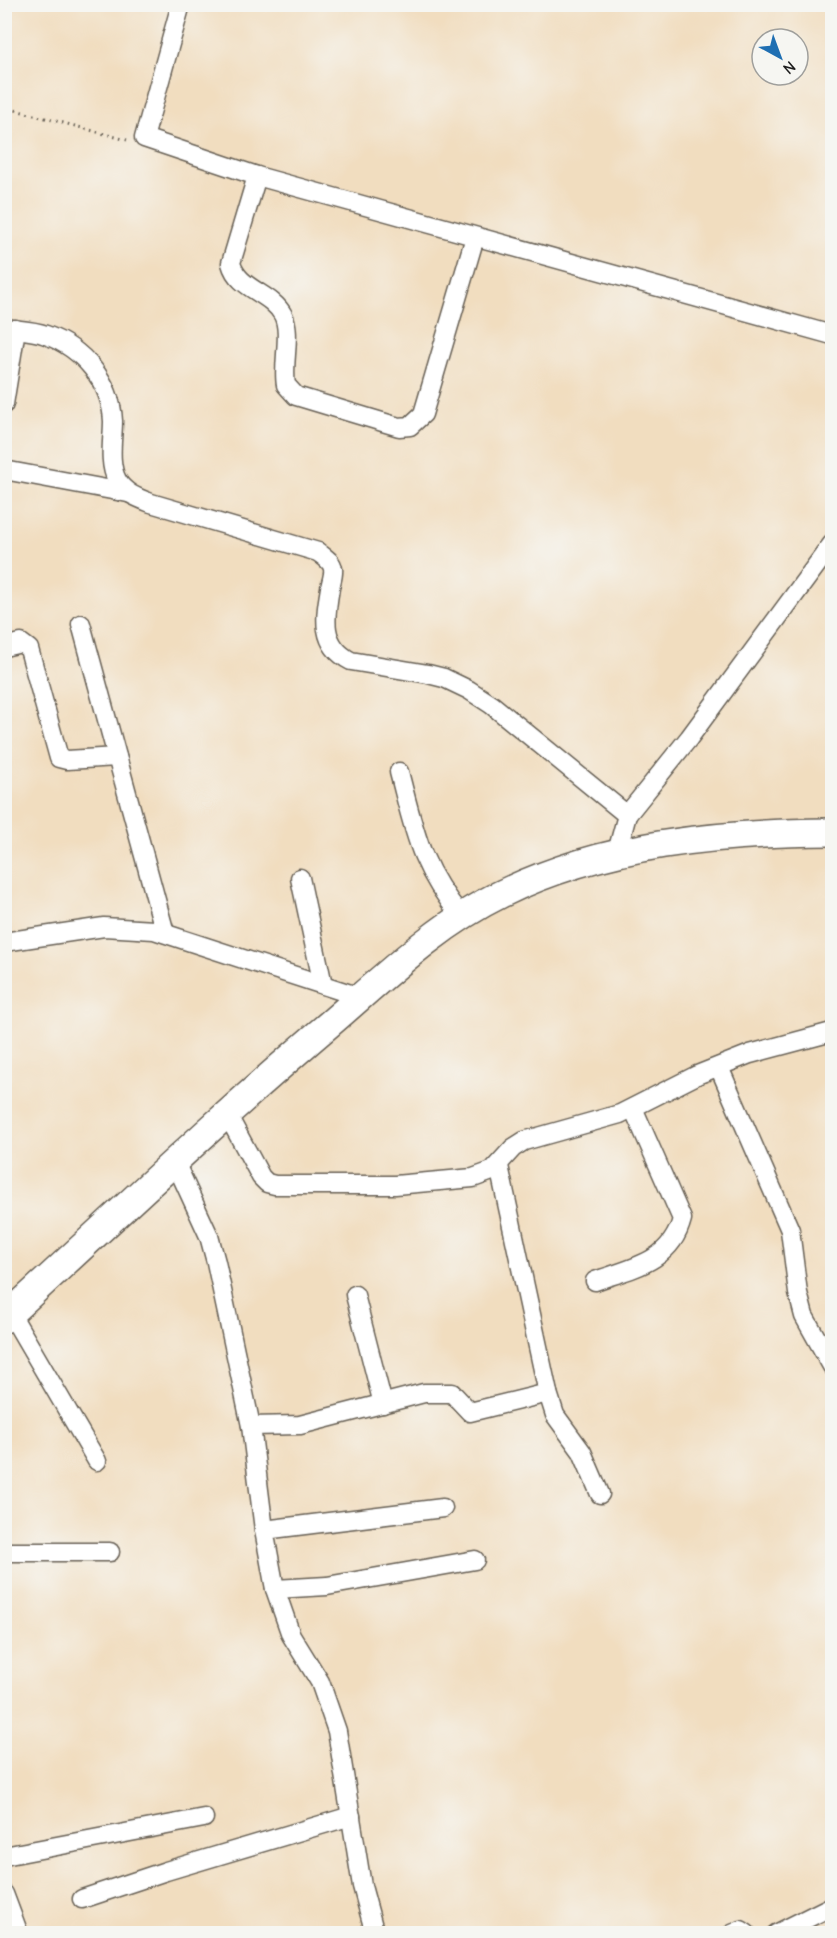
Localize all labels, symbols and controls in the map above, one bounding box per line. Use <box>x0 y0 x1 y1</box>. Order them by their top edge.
north arrow <box>750 27 810 87</box>
text: N <box>779 57 799 78</box>

